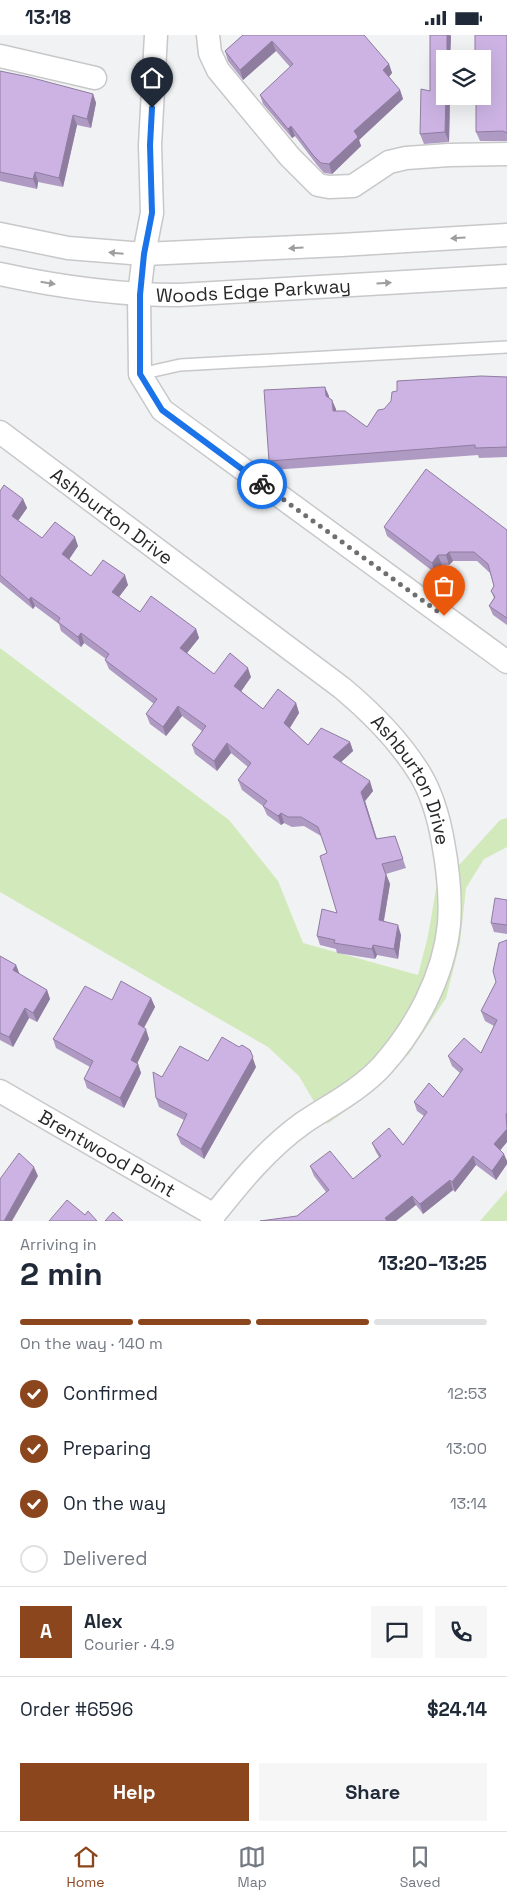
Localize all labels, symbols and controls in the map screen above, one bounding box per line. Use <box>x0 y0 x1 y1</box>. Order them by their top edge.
text: 13:18 <box>25 5 71 30</box>
map controls <box>436 50 491 105</box>
button: layers <box>436 50 491 105</box>
pin <box>131 57 173 108</box>
icon: home <box>138 64 166 92</box>
one-way arrow <box>450 235 466 243</box>
one-way arrow <box>288 244 304 252</box>
one-way arrow <box>108 248 124 256</box>
street label: Woods Edge Parkway <box>156 273 352 308</box>
one-way arrow <box>40 279 56 287</box>
one-way arrow <box>376 279 392 287</box>
courier <box>237 459 287 509</box>
street label: Ashburton Drive <box>45 462 178 570</box>
icon: bike <box>248 470 276 498</box>
pin <box>423 565 465 616</box>
icon: bag <box>430 572 458 600</box>
street label: Ashburton Drive <box>366 709 455 847</box>
street label: Brentwood Point <box>34 1104 180 1203</box>
text: Arriving in <box>20 1234 97 1255</box>
text: 13:20–13:25 <box>378 1251 487 1276</box>
text: 2 min <box>20 1254 103 1294</box>
text: On the way · 140 m <box>20 1333 163 1354</box>
icon: check <box>20 1380 48 1408</box>
text: Confirmed <box>63 1381 158 1406</box>
text: 12:53 <box>447 1383 487 1404</box>
icon: check <box>20 1435 48 1463</box>
text: Preparing <box>63 1436 151 1461</box>
text: 13:00 <box>446 1438 487 1459</box>
icon: check <box>20 1490 48 1518</box>
text: On the way <box>63 1491 166 1516</box>
text: 13:14 <box>450 1493 487 1514</box>
text: Delivered <box>63 1546 148 1571</box>
button: chat <box>371 1606 423 1658</box>
button: phone <box>435 1606 487 1658</box>
text: Alex <box>84 1609 123 1634</box>
text: A <box>40 1619 52 1644</box>
text: Courier · 4.9 <box>84 1634 174 1655</box>
text: Order #6596 <box>20 1697 133 1722</box>
text: $24.14 <box>427 1697 487 1722</box>
button: Help <box>20 1763 249 1821</box>
button: Share <box>259 1763 487 1821</box>
tab: Home <box>66 1843 105 1891</box>
tab: Map <box>238 1843 267 1891</box>
tab: Saved <box>400 1843 441 1891</box>

